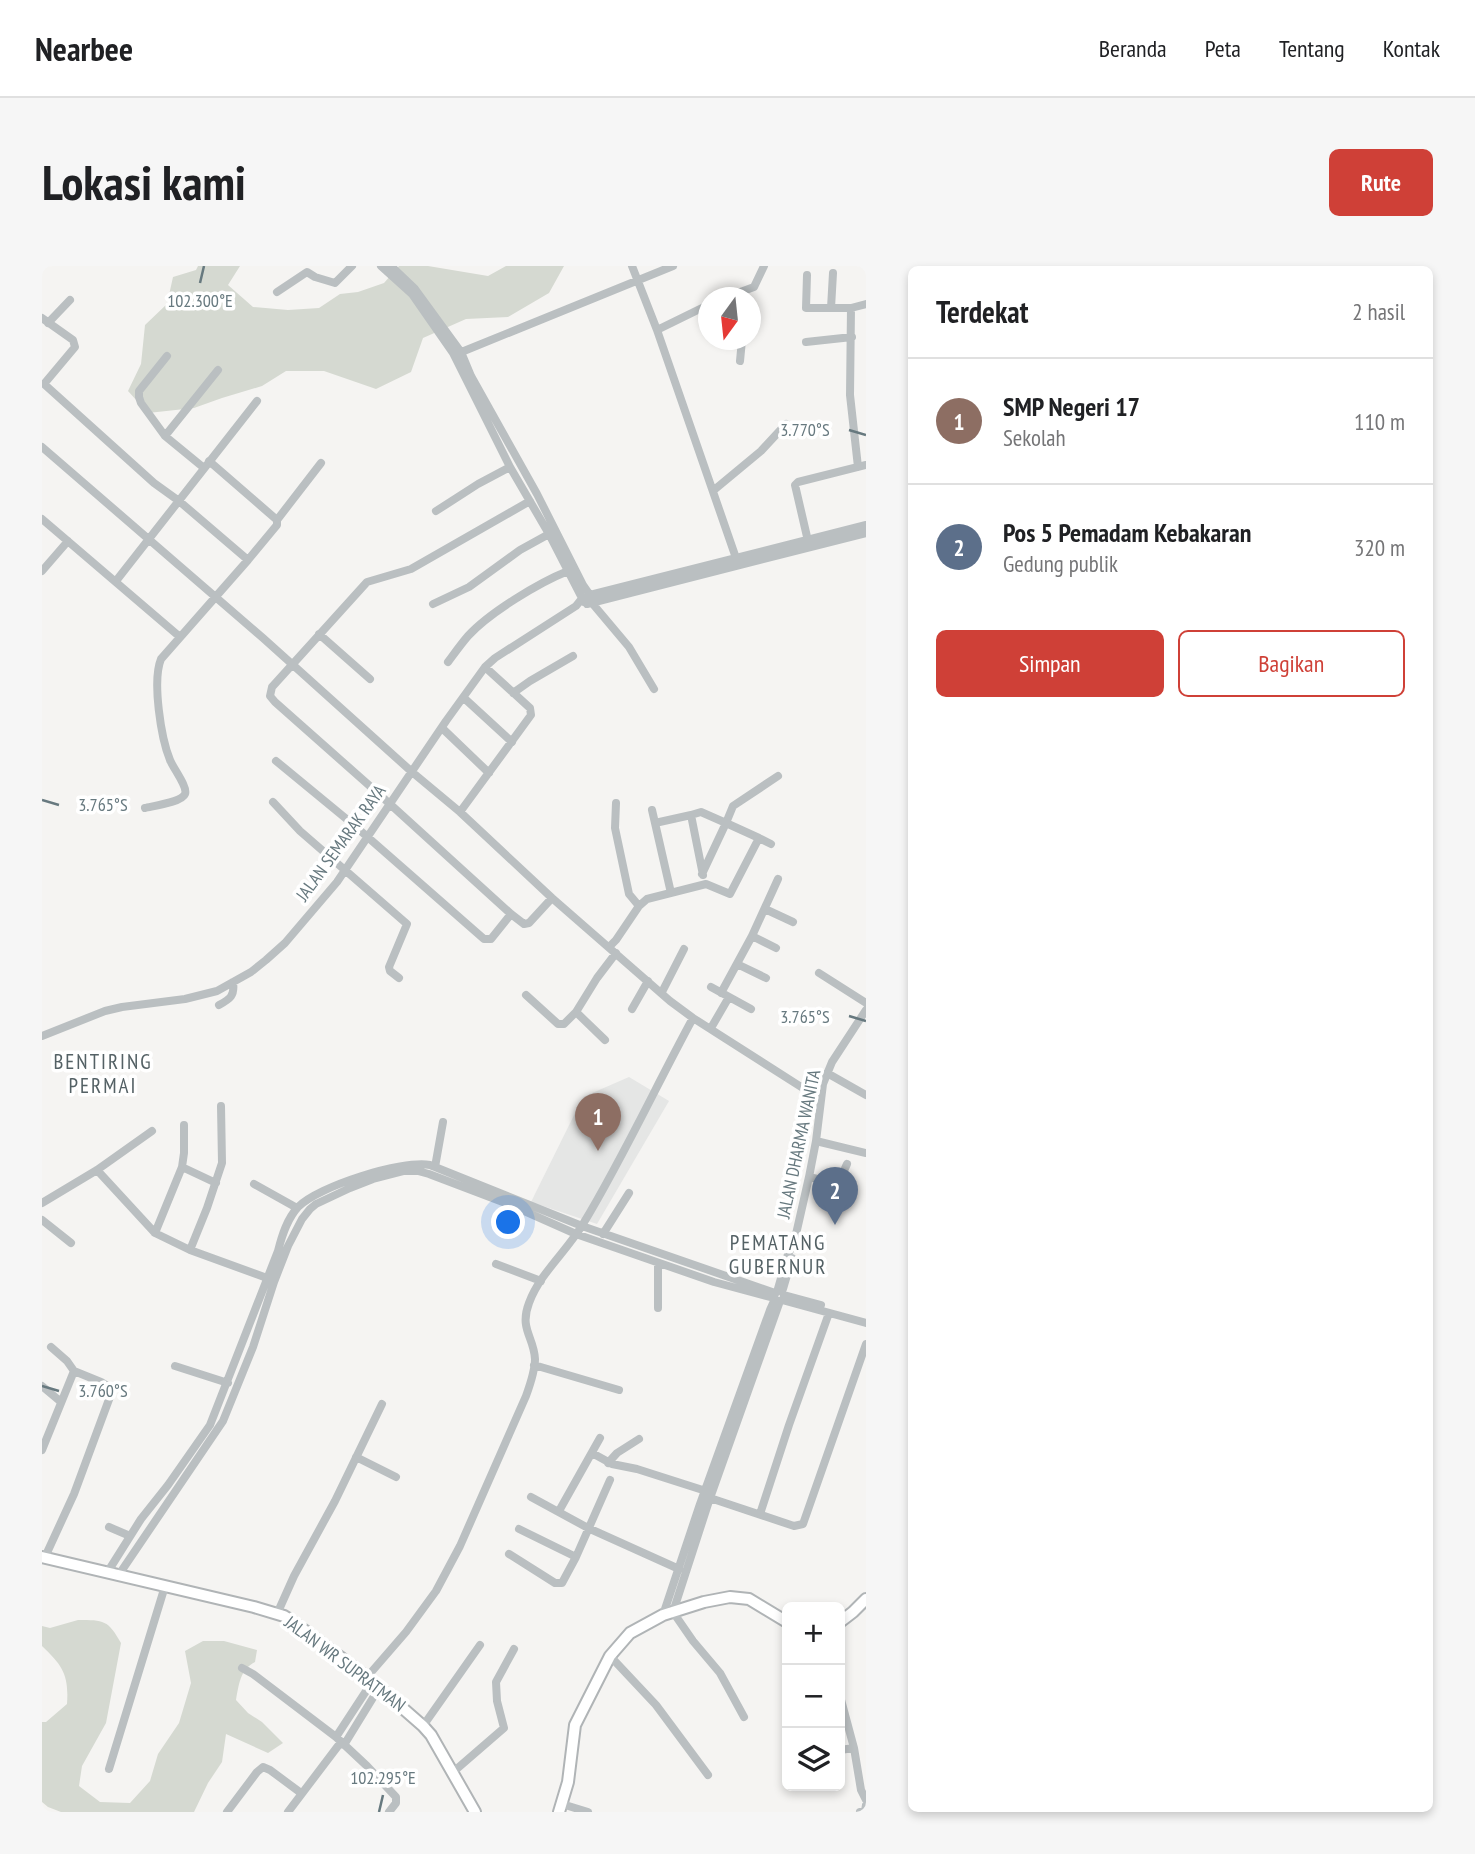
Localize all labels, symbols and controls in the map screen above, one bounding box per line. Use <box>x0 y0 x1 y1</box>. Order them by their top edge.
text: Nearbee <box>35 27 133 70</box>
text: Beranda <box>1099 33 1167 64</box>
text: Peta <box>1205 33 1241 64</box>
text: Tentang <box>1279 33 1345 64</box>
text: Kontak <box>1383 33 1440 64</box>
button: Rute <box>1329 149 1433 216</box>
text: Lokasi kami <box>42 150 246 214</box>
north arrow <box>698 287 761 350</box>
text: 102.300°E <box>167 289 233 312</box>
text: Terdekat <box>936 292 1028 331</box>
text: 2 hasil <box>1352 297 1405 326</box>
text: SMP Negeri 17 <box>1003 390 1140 423</box>
text: 1 <box>954 407 965 436</box>
text: 110 m <box>1354 407 1405 436</box>
text: 3.770°S <box>780 418 830 441</box>
text: Sekolah <box>1003 423 1066 452</box>
text: Pos 5 Pemadam Kebakaran <box>1003 516 1251 549</box>
text: 2 <box>954 533 965 562</box>
text: 320 m <box>1354 533 1405 562</box>
text: Gedung publik <box>1003 549 1118 578</box>
button: Simpan <box>936 630 1164 697</box>
button: Bagikan <box>1178 630 1405 697</box>
street label: JALAN SEMARAK RAYA <box>290 780 391 906</box>
text: 3.765°S <box>78 793 128 816</box>
text: 3.765°S <box>780 1005 830 1028</box>
district label: BENTIRING PERMAI <box>53 1048 153 1099</box>
street label: JALAN DHARMA WANITA <box>771 1067 826 1221</box>
pin: 1 <box>575 1093 621 1151</box>
pin: 2 <box>812 1167 858 1225</box>
your location <box>491 1205 525 1239</box>
district label: PEMATANG GUBERNUR <box>729 1229 827 1280</box>
text: 3.760°S <box>78 1379 128 1402</box>
map controls <box>782 1602 845 1791</box>
button: + <box>782 1602 845 1665</box>
street label: JALAN WR SUPRATMAN <box>280 1610 410 1717</box>
button: − <box>782 1665 845 1728</box>
button: layers <box>782 1728 845 1791</box>
text: 102.295°E <box>350 1766 416 1789</box>

